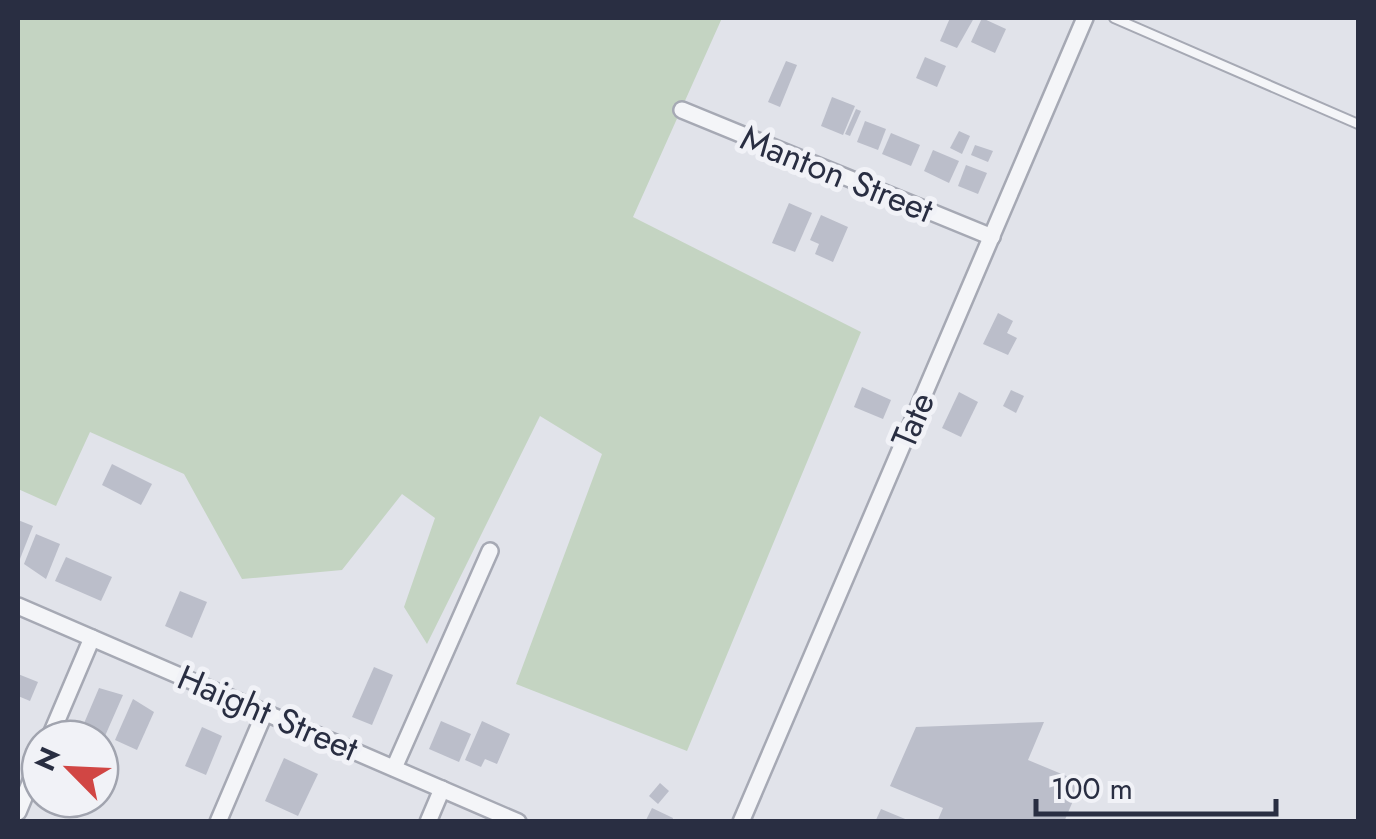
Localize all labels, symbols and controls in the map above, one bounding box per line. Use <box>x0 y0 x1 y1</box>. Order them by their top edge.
street label: Manton Street <box>733 113 941 236</box>
street label: Tate <box>879 384 947 456</box>
street label: Haight Street <box>170 653 367 774</box>
north arrow <box>20 719 120 819</box>
text: N <box>24 741 71 778</box>
scale bar <box>1036 754 1276 816</box>
text: 100 m <box>1051 767 1133 810</box>

